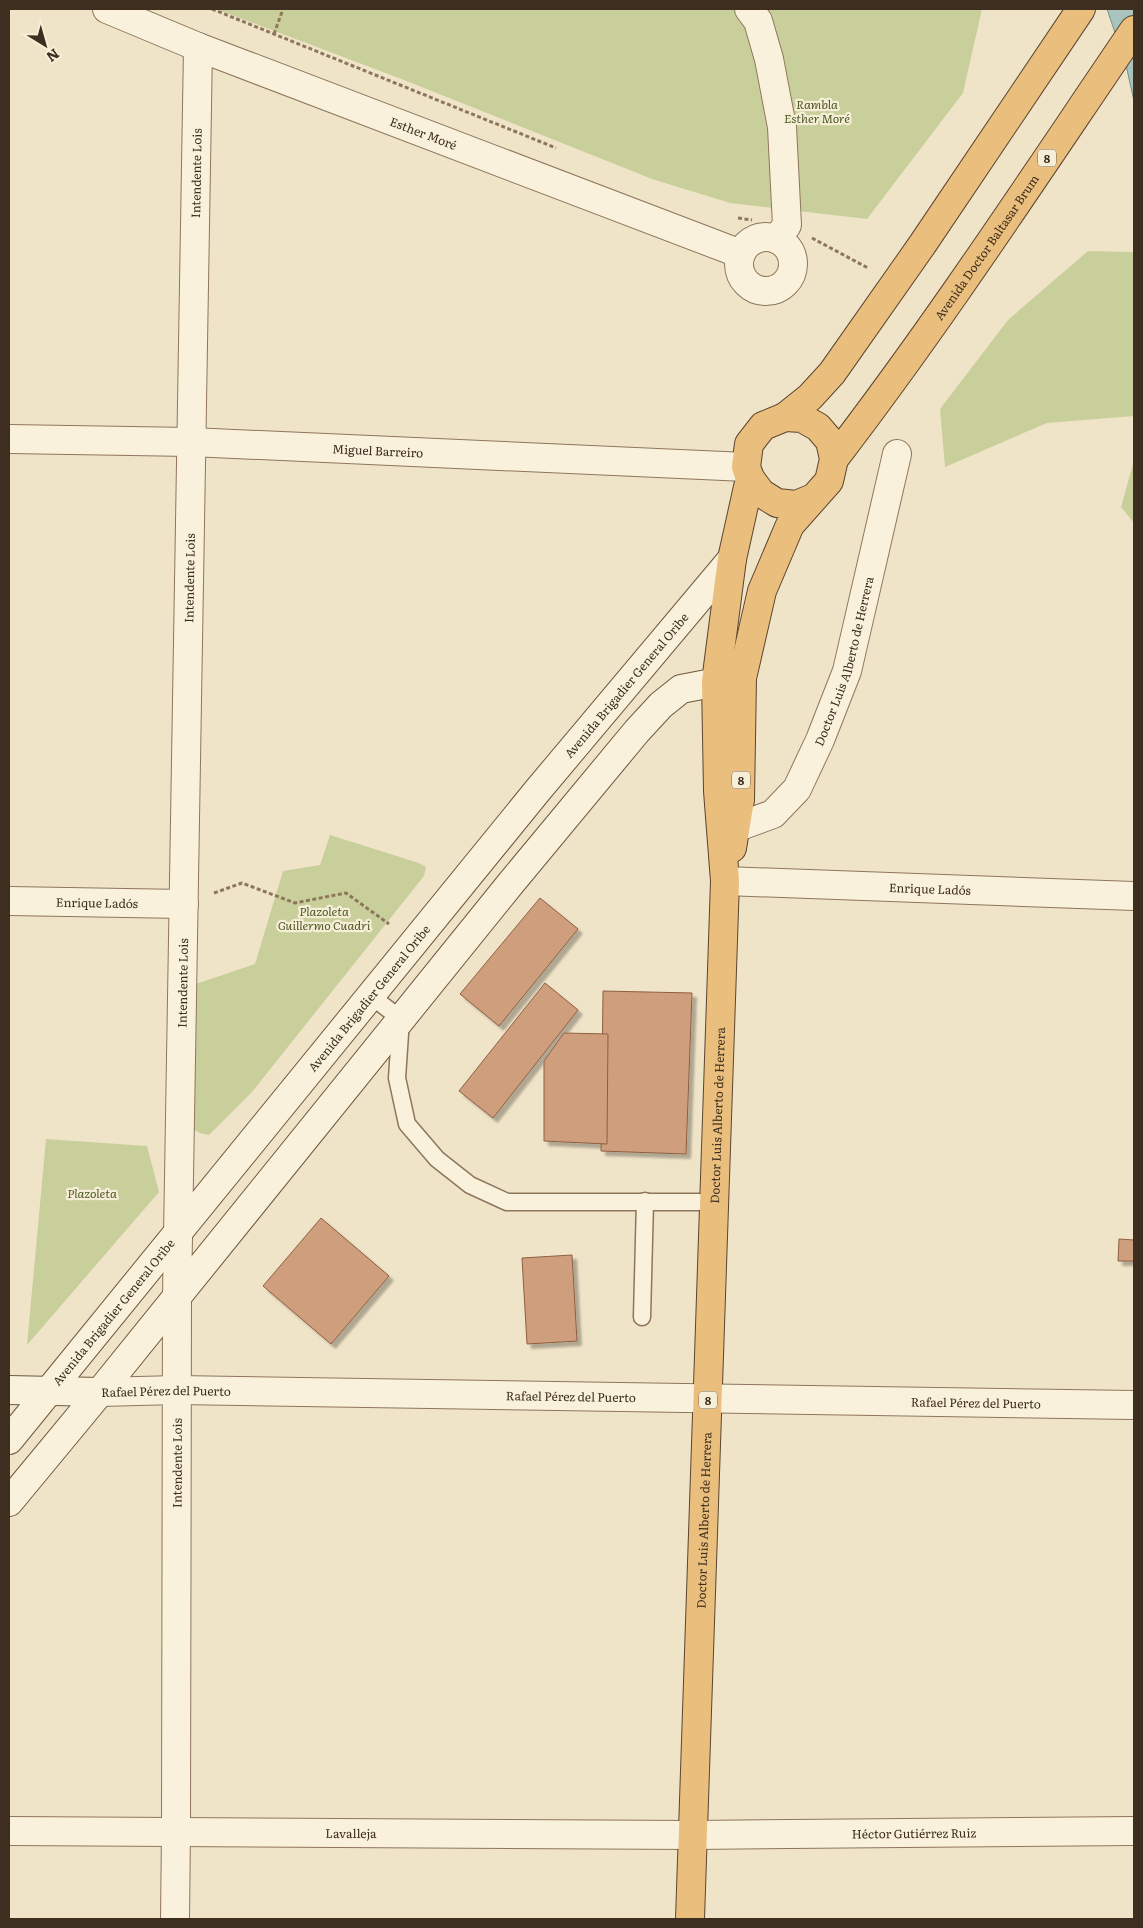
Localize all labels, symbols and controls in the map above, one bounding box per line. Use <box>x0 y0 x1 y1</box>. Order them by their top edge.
north arrow <box>20 20 70 70</box>
text: N <box>43 45 64 68</box>
park label: Rambla Esther Moré <box>784 95 850 127</box>
street label: Esther Moré <box>387 112 460 154</box>
street label: Intendente Lois <box>186 128 206 218</box>
road number: 8 <box>1038 150 1056 167</box>
street label: Avenida Doctor Baltasar Brum <box>930 170 1043 324</box>
street label: Miguel Barreiro <box>332 439 424 461</box>
street label: Intendente Lois <box>179 532 199 623</box>
street label: Doctor Luis Alberto de Herrera <box>809 574 878 749</box>
street label: Avenida Brigadier General Oribe <box>560 609 692 762</box>
road number: 8 <box>732 772 750 788</box>
street label: Enrique Ladós <box>889 878 972 899</box>
street label: Enrique Ladós <box>56 893 139 912</box>
park label: Plazoleta Guillermo Cuadri <box>278 902 371 934</box>
street label: Avenida Brigadier General Oribe <box>303 921 434 1075</box>
street label: Intendente Lois <box>173 937 192 1028</box>
street label: Doctor Luis Alberto de Herrera <box>705 1026 729 1204</box>
park label: Plazoleta <box>67 1184 117 1202</box>
street label: Avenida Brigadier General Oribe <box>48 1235 178 1389</box>
street label: Rafael Pérez del Puerto <box>101 1381 231 1401</box>
street label: Rafael Pérez del Puerto <box>506 1386 636 1406</box>
road number: 8 <box>699 1392 717 1408</box>
street label: Rafael Pérez del Puerto <box>911 1393 1041 1413</box>
street label: Intendente Lois <box>168 1418 186 1508</box>
street label: Doctor Luis Alberto de Herrera <box>691 1431 715 1609</box>
street label: Héctor Gutiérrez Ruiz <box>852 1823 976 1843</box>
street label: Lavalleja <box>325 1824 377 1842</box>

